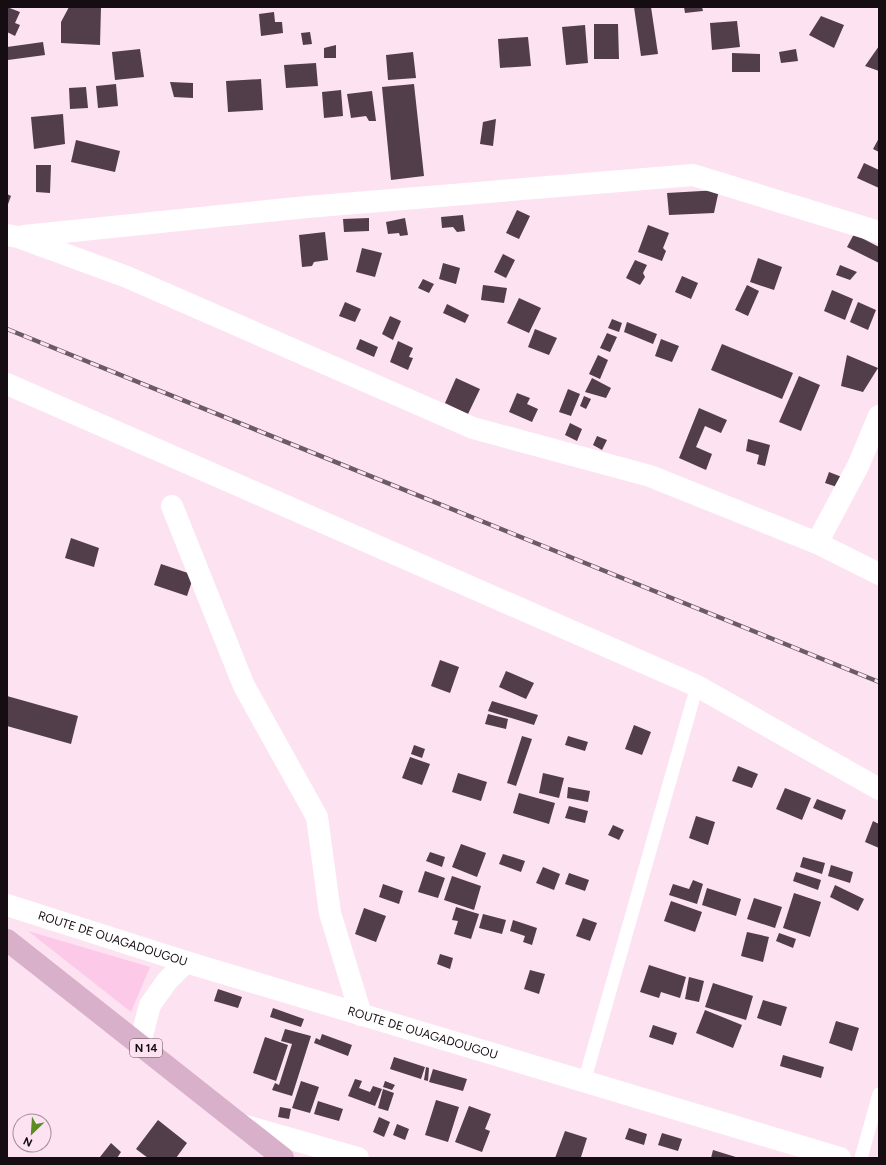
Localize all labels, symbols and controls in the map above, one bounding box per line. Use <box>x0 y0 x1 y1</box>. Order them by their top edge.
street label: ROUTE DE OUAGADOUGOU <box>36 908 189 969</box>
street label: ROUTE DE OUAGADOUGOU <box>346 1004 499 1062</box>
road number: N 14 <box>130 1039 162 1057</box>
north arrow <box>12 1113 52 1153</box>
text: N <box>21 1134 35 1149</box>

